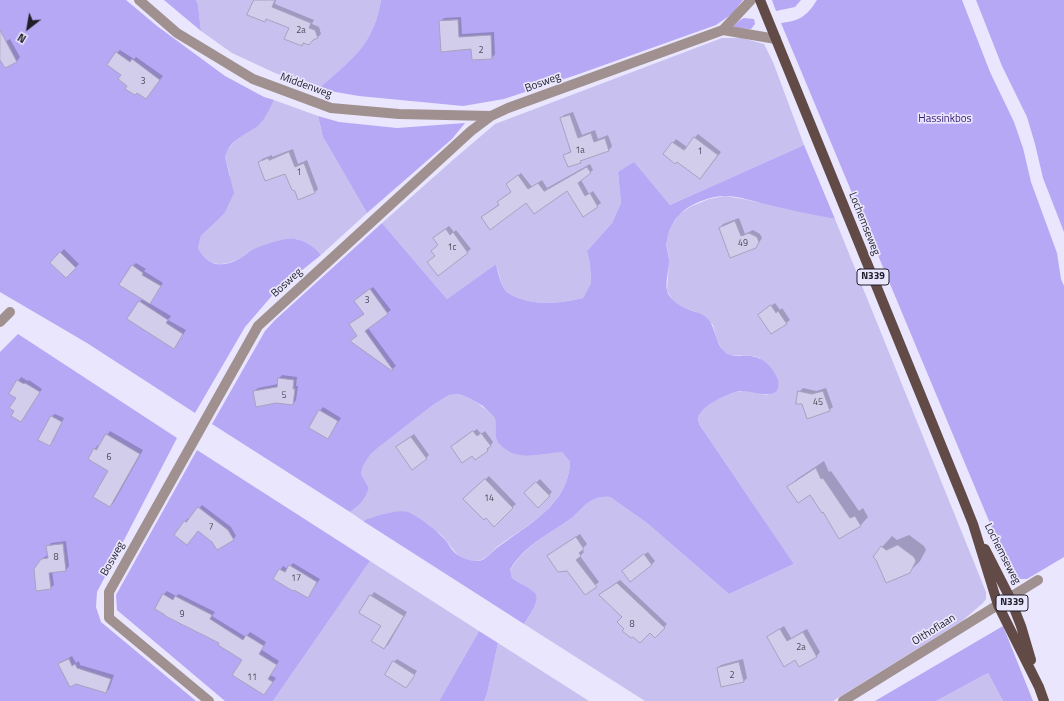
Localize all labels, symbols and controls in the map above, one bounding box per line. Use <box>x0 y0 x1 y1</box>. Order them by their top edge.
north arrow <box>8 8 48 48</box>
house number: 2a <box>296 26 306 36</box>
text: N <box>14 29 29 47</box>
house number: 2 <box>478 46 484 56</box>
street label: Bosweg <box>523 70 563 96</box>
street label: Middenweg <box>278 71 334 101</box>
house number: 3 <box>140 77 146 87</box>
park label: Hassinkbos <box>918 112 972 126</box>
house number: 1a <box>575 146 585 156</box>
house number: 1 <box>697 147 703 157</box>
house number: 1 <box>296 168 302 178</box>
street label: Lochemseweg <box>845 191 883 257</box>
house number: 49 <box>738 239 748 249</box>
house number: 1c <box>448 243 456 253</box>
street label: Bosweg <box>269 266 305 300</box>
road number: N339 <box>857 269 889 285</box>
house number: 3 <box>364 296 370 306</box>
house number: 5 <box>281 391 287 401</box>
house number: 45 <box>813 398 823 408</box>
house number: 6 <box>106 453 112 463</box>
house number: 14 <box>484 494 494 504</box>
street label: Lochemseweg <box>981 521 1023 587</box>
house number: 7 <box>208 523 214 533</box>
street label: Bosweg <box>98 540 128 578</box>
house number: 8 <box>53 553 59 563</box>
house number: 17 <box>291 574 301 584</box>
road number: N339 <box>996 595 1028 611</box>
house number: 9 <box>179 610 185 620</box>
street label: Olthoflaan <box>910 612 958 648</box>
house number: 8 <box>629 620 635 630</box>
house number: 2a <box>796 643 806 653</box>
house number: 2 <box>729 671 735 681</box>
house number: 11 <box>247 673 257 683</box>

